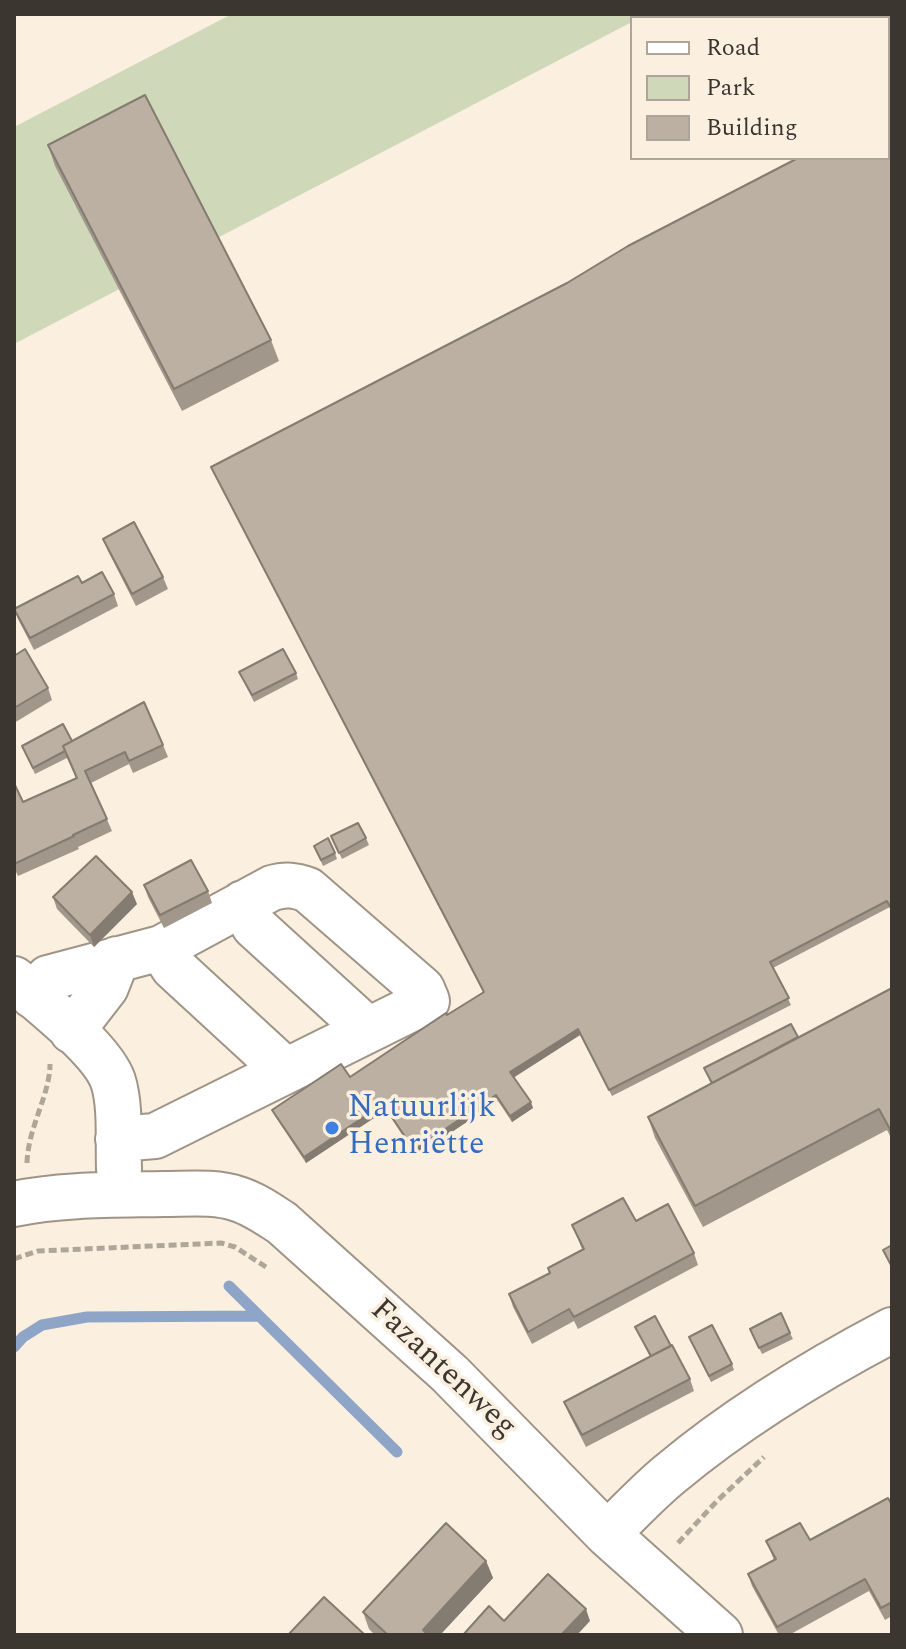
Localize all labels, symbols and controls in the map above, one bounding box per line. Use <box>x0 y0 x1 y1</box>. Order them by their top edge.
legend <box>630 16 890 160</box>
text: Road <box>706 30 760 66</box>
text: Park <box>706 70 756 106</box>
text: Building <box>706 110 798 146</box>
place label: Natuurlijk Henriëtte <box>348 1091 496 1166</box>
marker: Natuurlijk Henriëtte <box>323 1119 341 1137</box>
street label: Fazantenweg <box>361 1292 523 1448</box>

